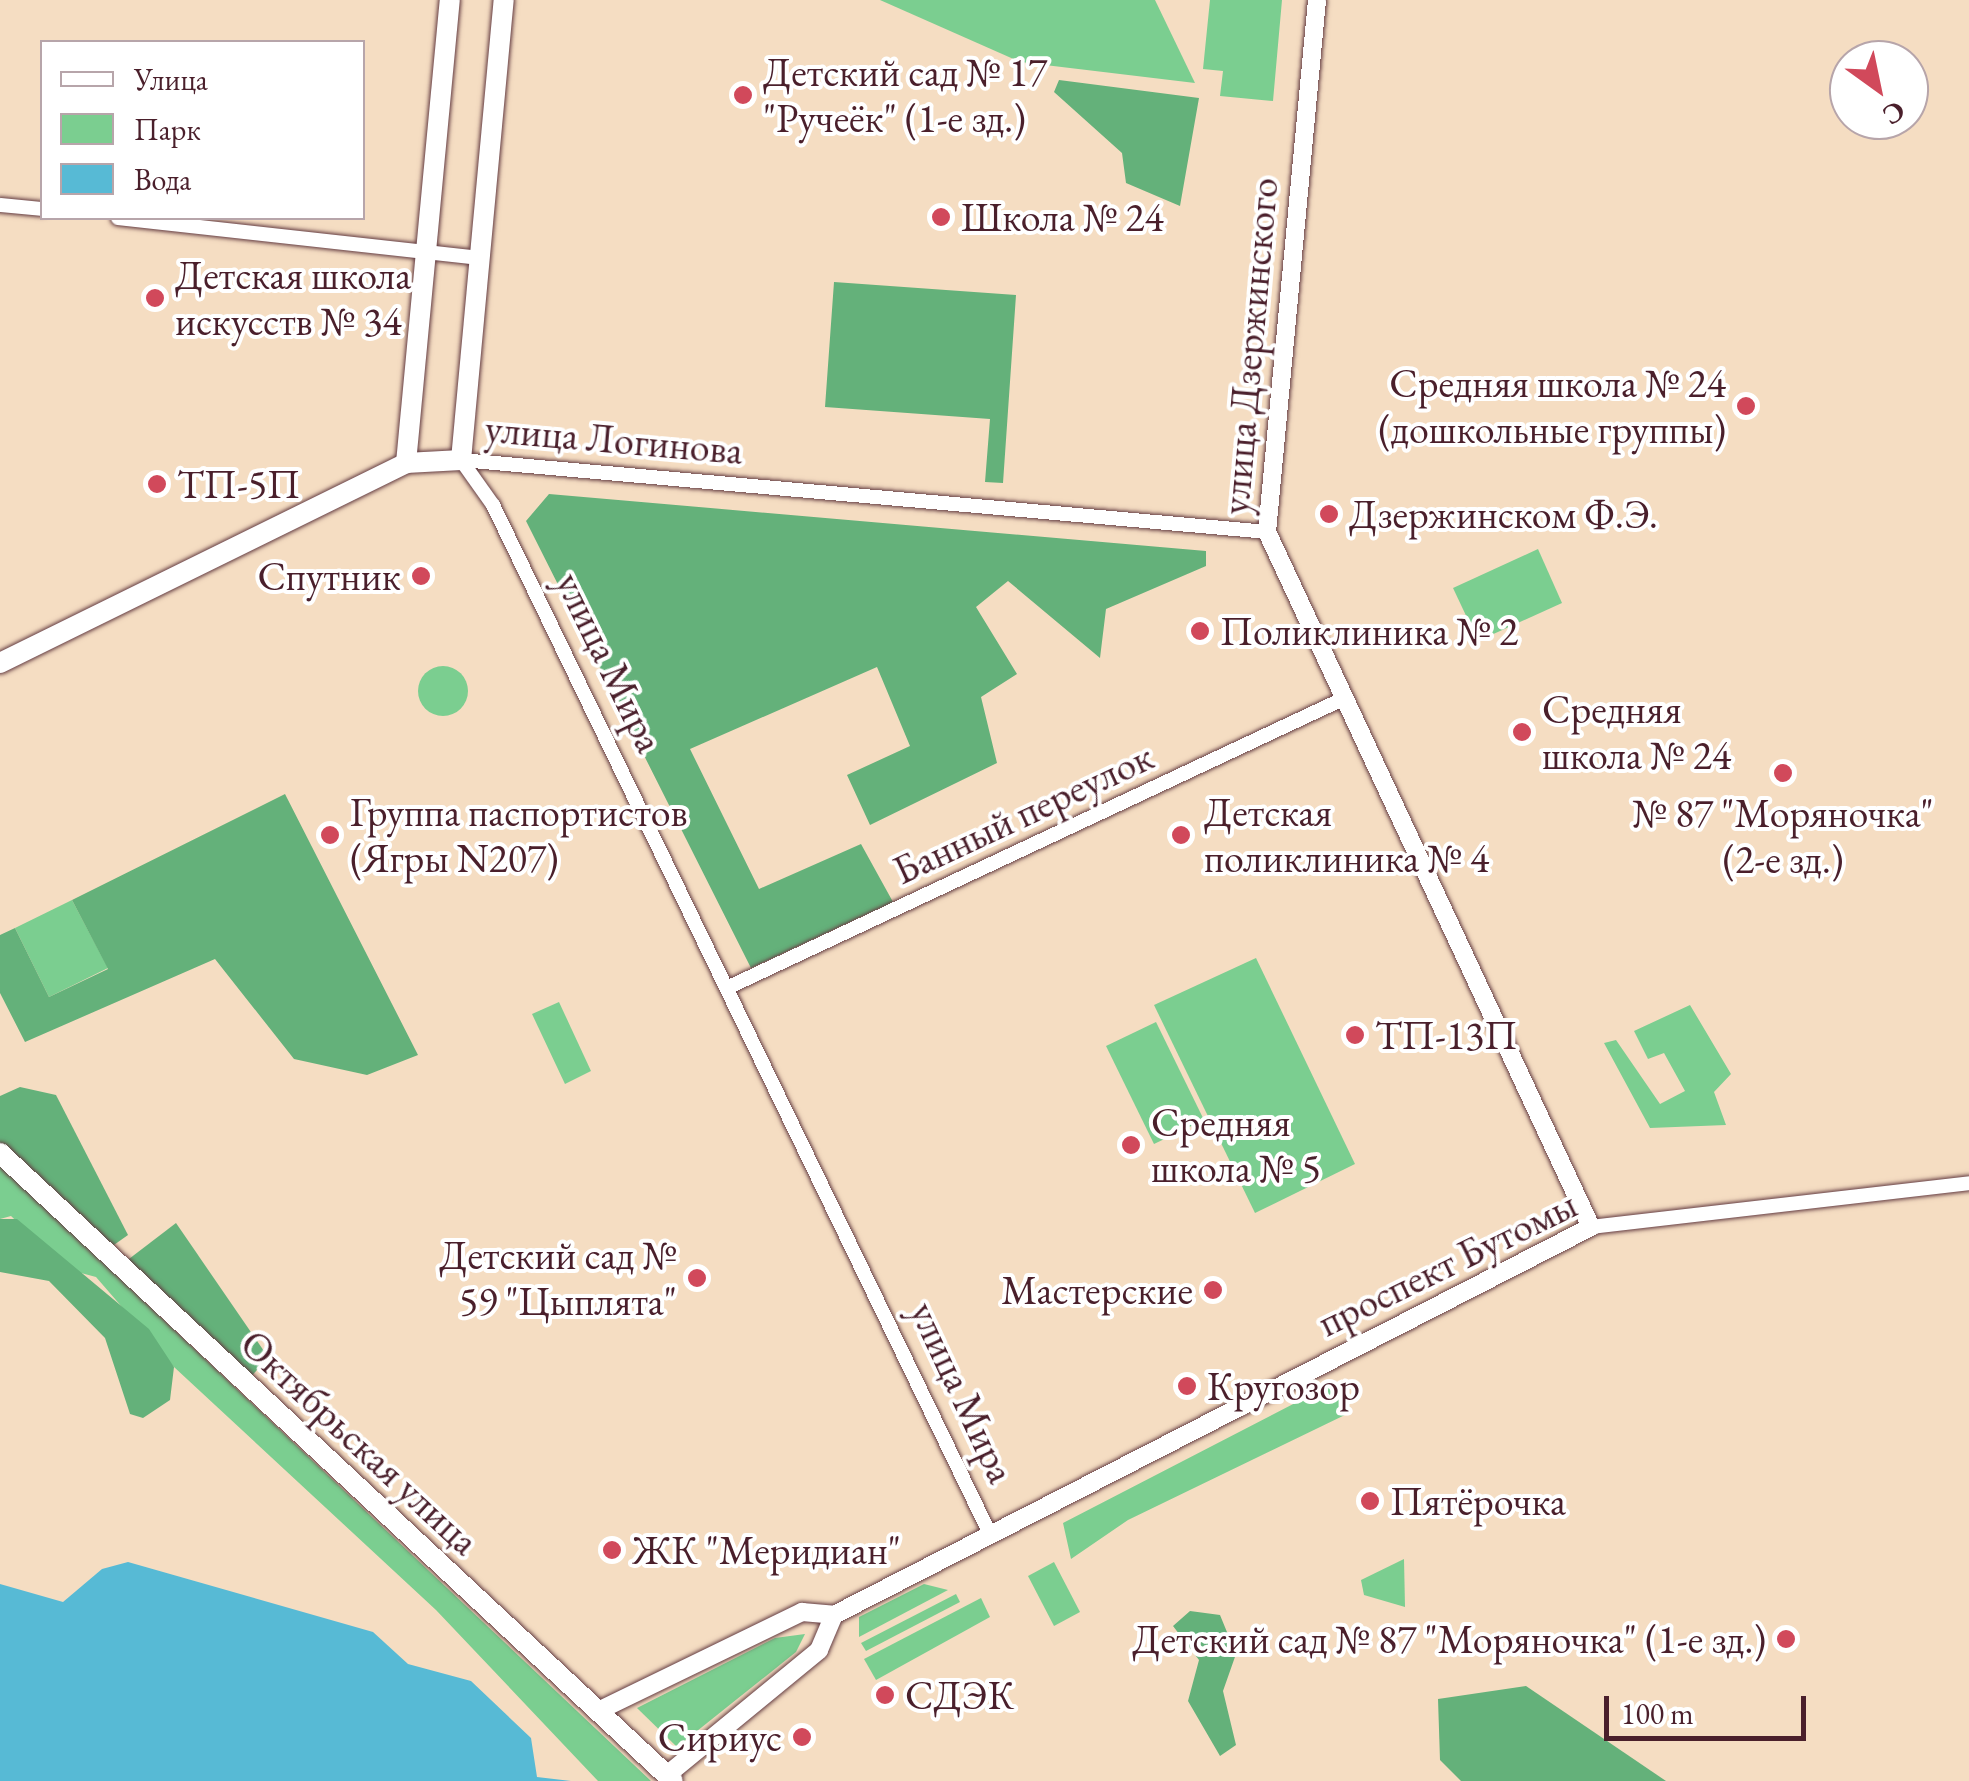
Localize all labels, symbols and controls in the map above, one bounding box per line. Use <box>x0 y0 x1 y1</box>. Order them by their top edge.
legend <box>40 40 365 220</box>
north arrow <box>1829 40 1929 140</box>
place label: Детский сад № 17 "Ручеёк" (1-е зд.) <box>763 48 1047 142</box>
text: Улица <box>134 60 208 99</box>
marker: Детский сад № 17 "Ручеёк" (1-е зд.) <box>732 84 754 106</box>
text: С <box>1876 93 1912 134</box>
text: Парк <box>134 110 201 149</box>
text: Вода <box>134 160 191 199</box>
street label: улица Дзержинского <box>1210 176 1288 516</box>
place label: Школа № 24 <box>961 193 1164 241</box>
marker: Школа № 24 <box>930 206 952 228</box>
place label: Детская школа искусств № 34 <box>175 251 411 345</box>
marker: Детская школа искусств № 34 <box>144 287 166 309</box>
place label: Средняя школа № 24 (дошкольные группы) <box>1378 359 1726 453</box>
marker: Средняя школа № 24 (дошкольные группы) <box>1735 395 1757 417</box>
street label: улица Логинова <box>483 404 745 474</box>
place label: ТП-5П <box>177 460 300 508</box>
marker: ТП-5П <box>146 473 168 495</box>
place label: Дзержинском Ф.Э. <box>1349 490 1658 538</box>
marker: Дзержинском Ф.Э. <box>1318 503 1340 525</box>
place label: Спутник <box>257 552 401 600</box>
street label: улица Мира <box>546 564 674 760</box>
marker: Спутник <box>410 565 432 587</box>
place label: Поликлиника № 2 <box>1220 607 1518 655</box>
marker: Поликлиника № 2 <box>1189 620 1211 642</box>
place label: Средняя школа № 24 <box>1542 685 1731 779</box>
marker: Средняя школа № 24 <box>1511 721 1533 743</box>
street label: Банный переулок <box>885 732 1161 894</box>
marker: № 87 "Моряночка" (2-е зд.) <box>1772 762 1794 784</box>
place label: Группа паспортистов (Ягры N207) <box>350 788 688 882</box>
place label: Детская поликлиника № 4 <box>1204 788 1489 882</box>
place label: № 87 "Моряночка" (2-е зд.) <box>1632 789 1934 883</box>
marker: Детская поликлиника № 4 <box>1168 822 1194 848</box>
marker: Группа паспортистов (Ягры N207) <box>319 824 341 846</box>
place label: ТП-13П <box>1375 1011 1517 1059</box>
marker: ТП-13П <box>1344 1024 1366 1046</box>
place label: Средняя школа № 5 <box>1151 1098 1321 1192</box>
marker: Средняя школа № 5 <box>1120 1134 1142 1156</box>
street label: проспект Бутомы <box>1310 1180 1584 1346</box>
place label: Детский сад № 59 "Цыплята" <box>439 1231 677 1325</box>
place label: Мастерские <box>1001 1266 1193 1314</box>
marker: Детский сад № 59 "Цыплята" <box>686 1267 708 1289</box>
marker: Мастерские <box>1202 1279 1224 1301</box>
street label: улица Мира <box>900 1294 1026 1490</box>
street label: Октябрьская улица <box>231 1319 489 1565</box>
place label: Кругозор <box>1207 1362 1360 1410</box>
marker: Кругозор <box>1176 1375 1198 1397</box>
place label: Пятёрочка <box>1390 1477 1566 1525</box>
marker: Пятёрочка <box>1359 1490 1381 1512</box>
place label: ЖК "Меридиан" <box>632 1526 901 1574</box>
marker: ЖК "Меридиан" <box>601 1539 623 1561</box>
place label: Детский сад № 87 "Моряночка" (1-е зд.) <box>1132 1615 1766 1663</box>
marker: Детский сад № 87 "Моряночка" (1-е зд.) <box>1775 1628 1797 1650</box>
place label: СДЭК <box>905 1671 1014 1719</box>
scale bar <box>1609 1676 1812 1738</box>
marker: СДЭК <box>874 1684 896 1706</box>
text: 100 m <box>1621 1694 1694 1733</box>
place label: Сириус <box>658 1713 782 1761</box>
marker: Сириус <box>791 1726 813 1748</box>

